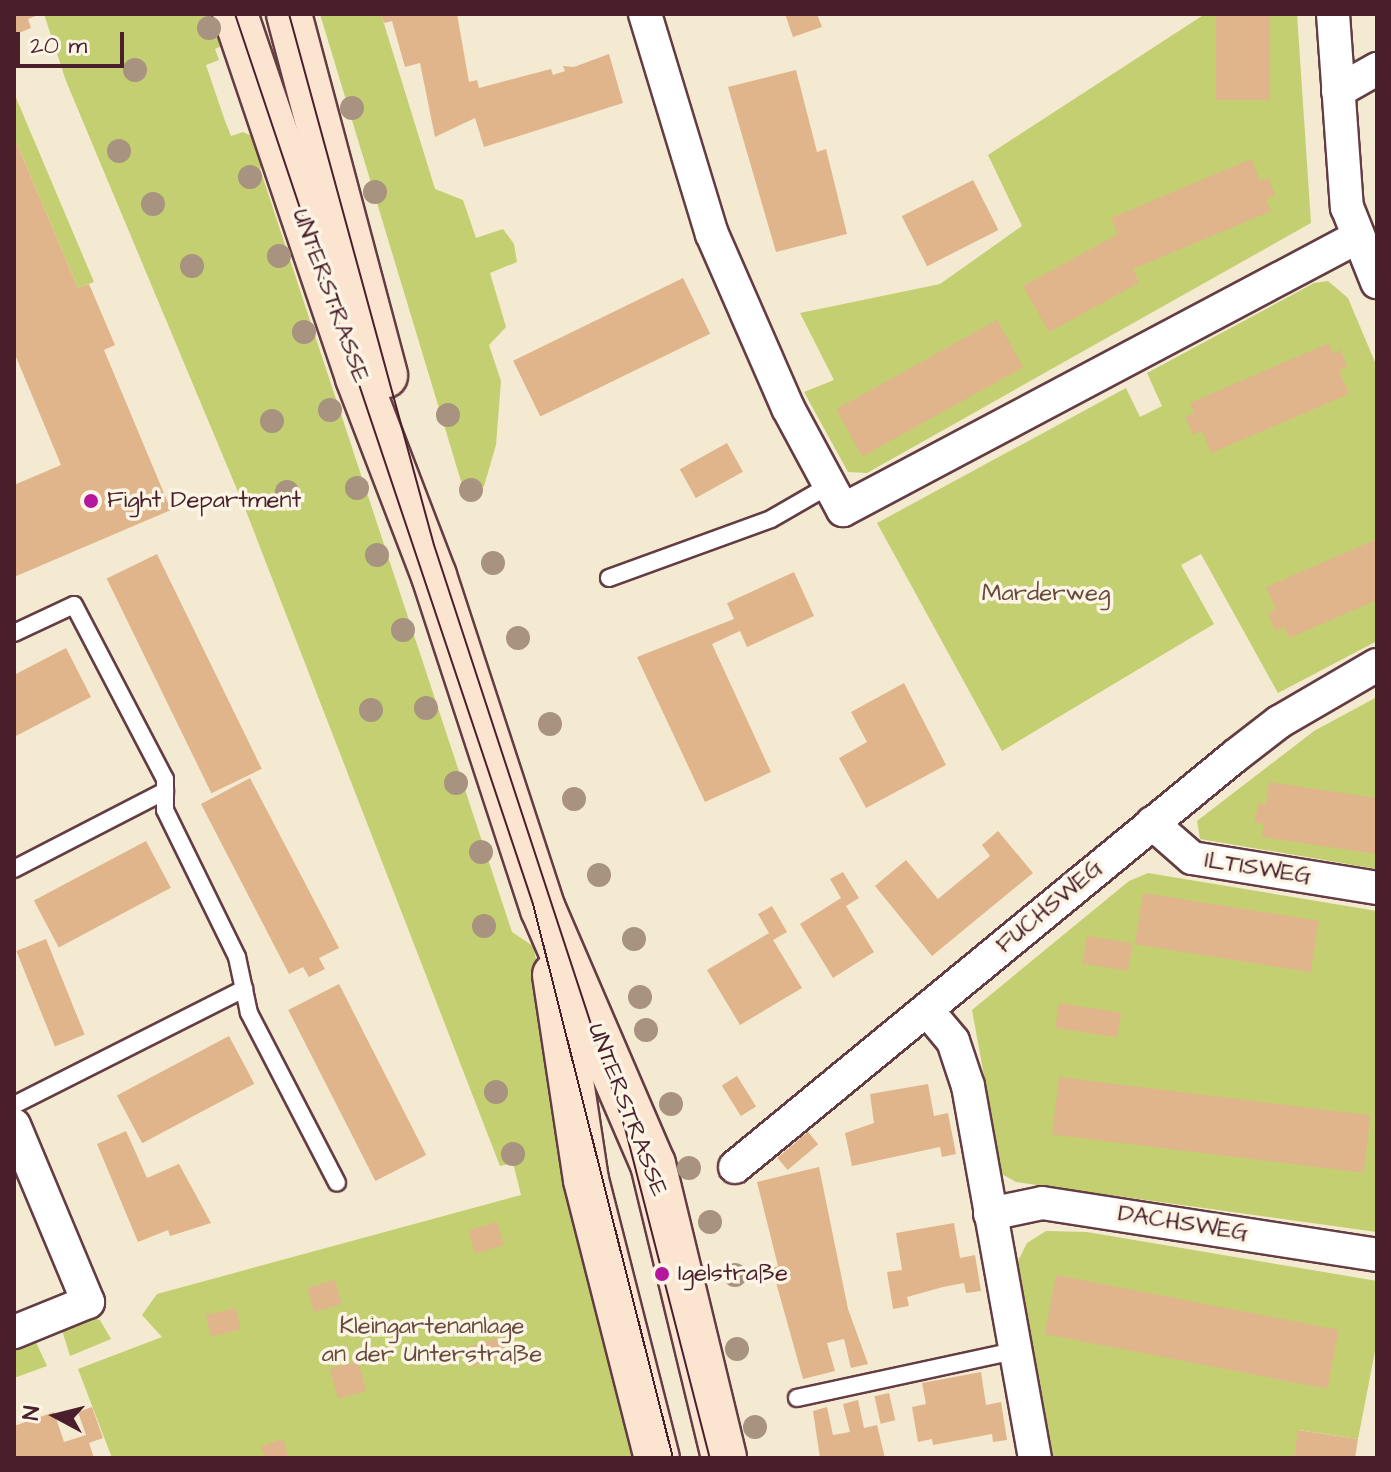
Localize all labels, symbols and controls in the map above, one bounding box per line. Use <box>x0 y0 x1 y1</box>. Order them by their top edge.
scale bar <box>20 16 128 66</box>
text: 20 m <box>30 29 87 63</box>
street label: UNTERSTRASSE <box>285 205 375 387</box>
place label: Fight Department <box>107 487 301 515</box>
marker: Fight Department <box>82 492 100 510</box>
park label: Marderweg <box>982 580 1110 608</box>
street label: ILTISWEG <box>1203 846 1313 892</box>
street label: FUCHSWEG <box>991 854 1109 960</box>
street label: UNTERSTRASSE <box>581 1020 673 1200</box>
street label: DACHSWEG <box>1116 1200 1250 1248</box>
place label: Igelstraße <box>678 1260 788 1288</box>
marker: Igelstraße <box>653 1265 671 1283</box>
park label: Kleingartenanlage an der Unterstraße <box>322 1313 542 1369</box>
north arrow <box>16 1376 96 1456</box>
text: N <box>15 1404 48 1422</box>

